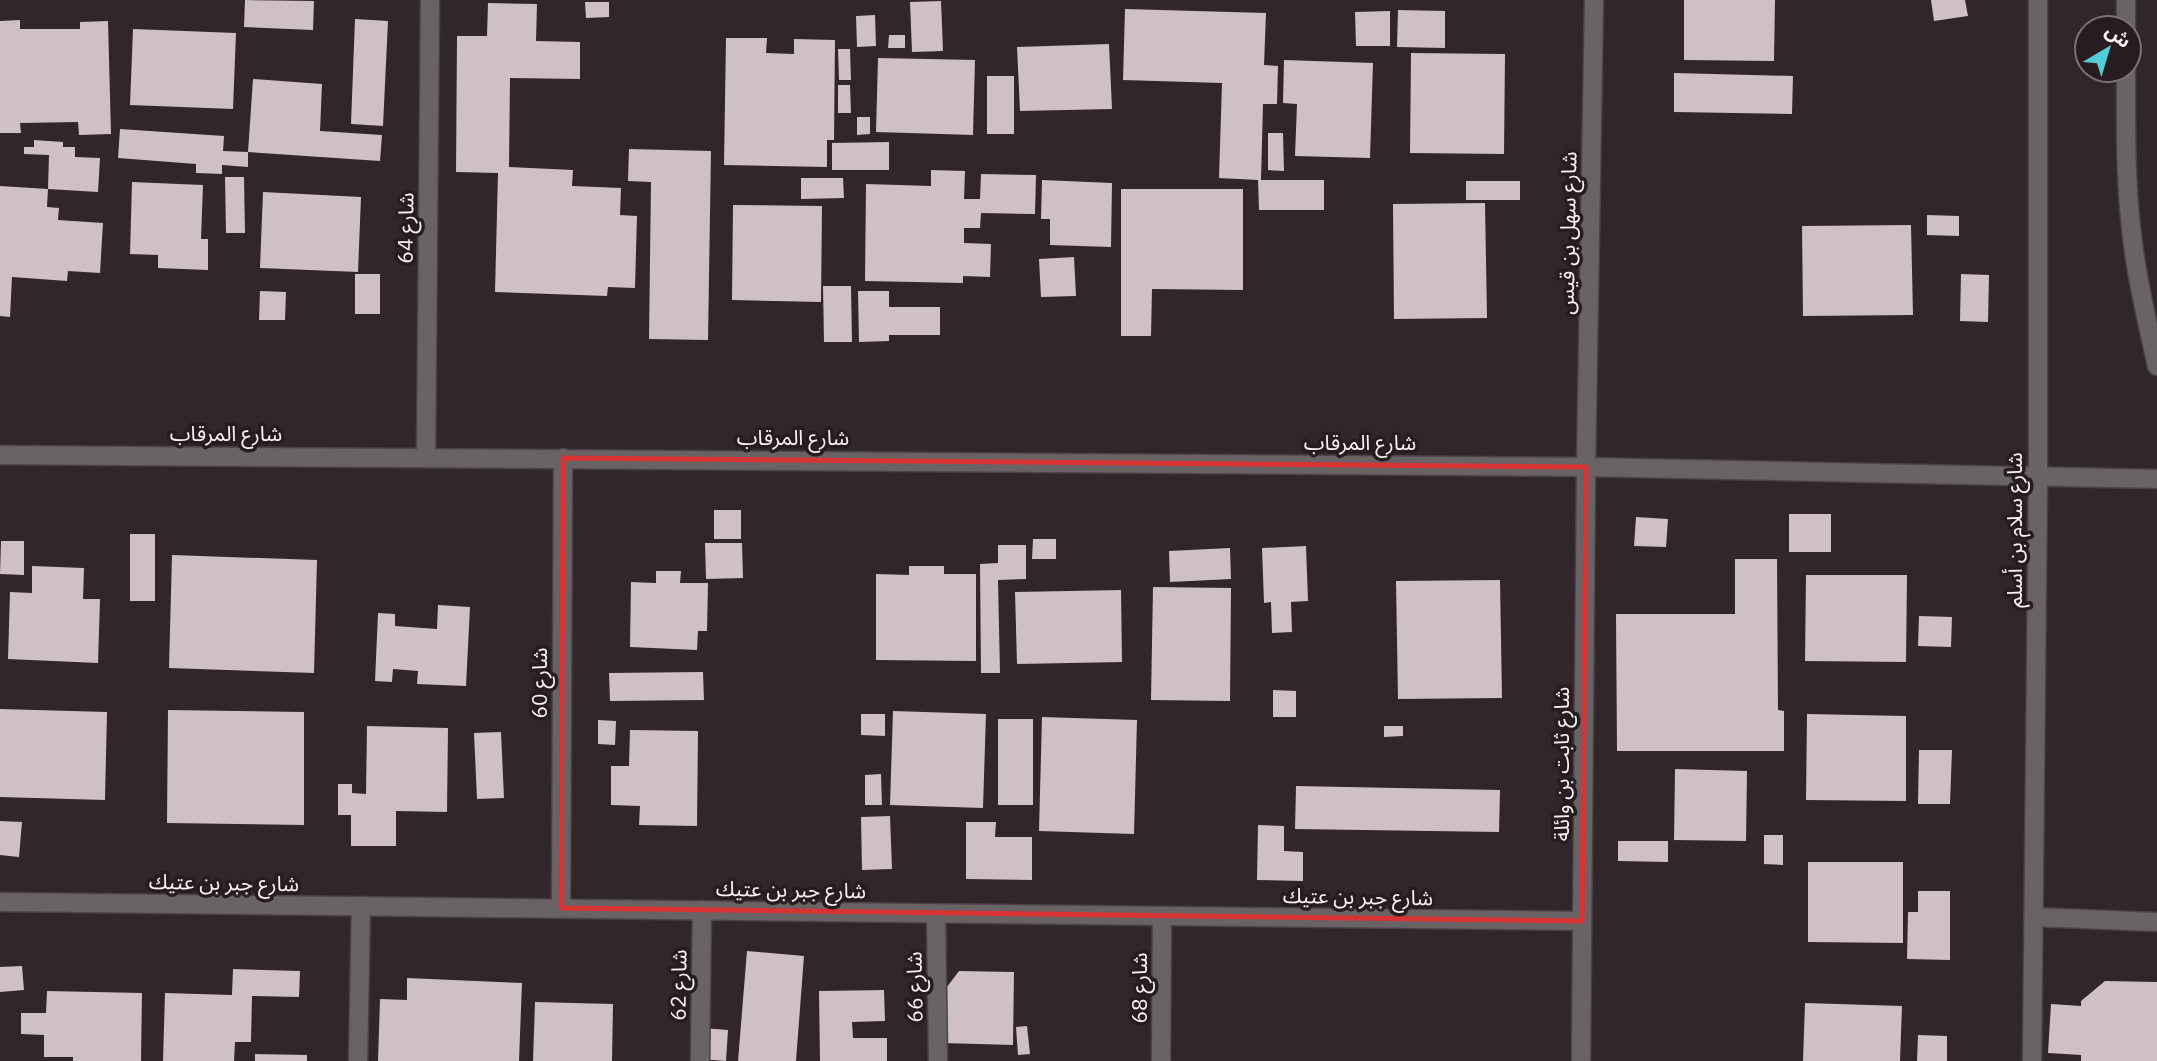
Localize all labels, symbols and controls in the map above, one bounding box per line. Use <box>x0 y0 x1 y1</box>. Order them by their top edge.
north arrow <box>2073 14 2143 84</box>
text: ش <box>2101 18 2136 53</box>
street label: شارع سهل بن قيس <box>1552 151 1584 315</box>
street label: شارع 64 <box>390 192 422 264</box>
street label: شارع المرقاب <box>170 419 282 449</box>
street label: شارع المرقاب <box>737 423 849 453</box>
street label: شارع المرقاب <box>1304 428 1416 458</box>
street label: شارع سلام بن أسلم <box>2000 452 2031 608</box>
street label: شارع 60 <box>525 647 555 719</box>
street label: شارع ثابت بن وائلة <box>1547 687 1577 841</box>
street label: شارع جبر بن عتيك <box>149 867 299 899</box>
street label: شارع جبر بن عتيك <box>716 874 866 906</box>
street label: شارع جبر بن عتيك <box>1283 881 1433 913</box>
street label: شارع 62 <box>663 949 695 1021</box>
street label: شارع 66 <box>899 951 931 1023</box>
street label: شارع 68 <box>1125 952 1155 1024</box>

